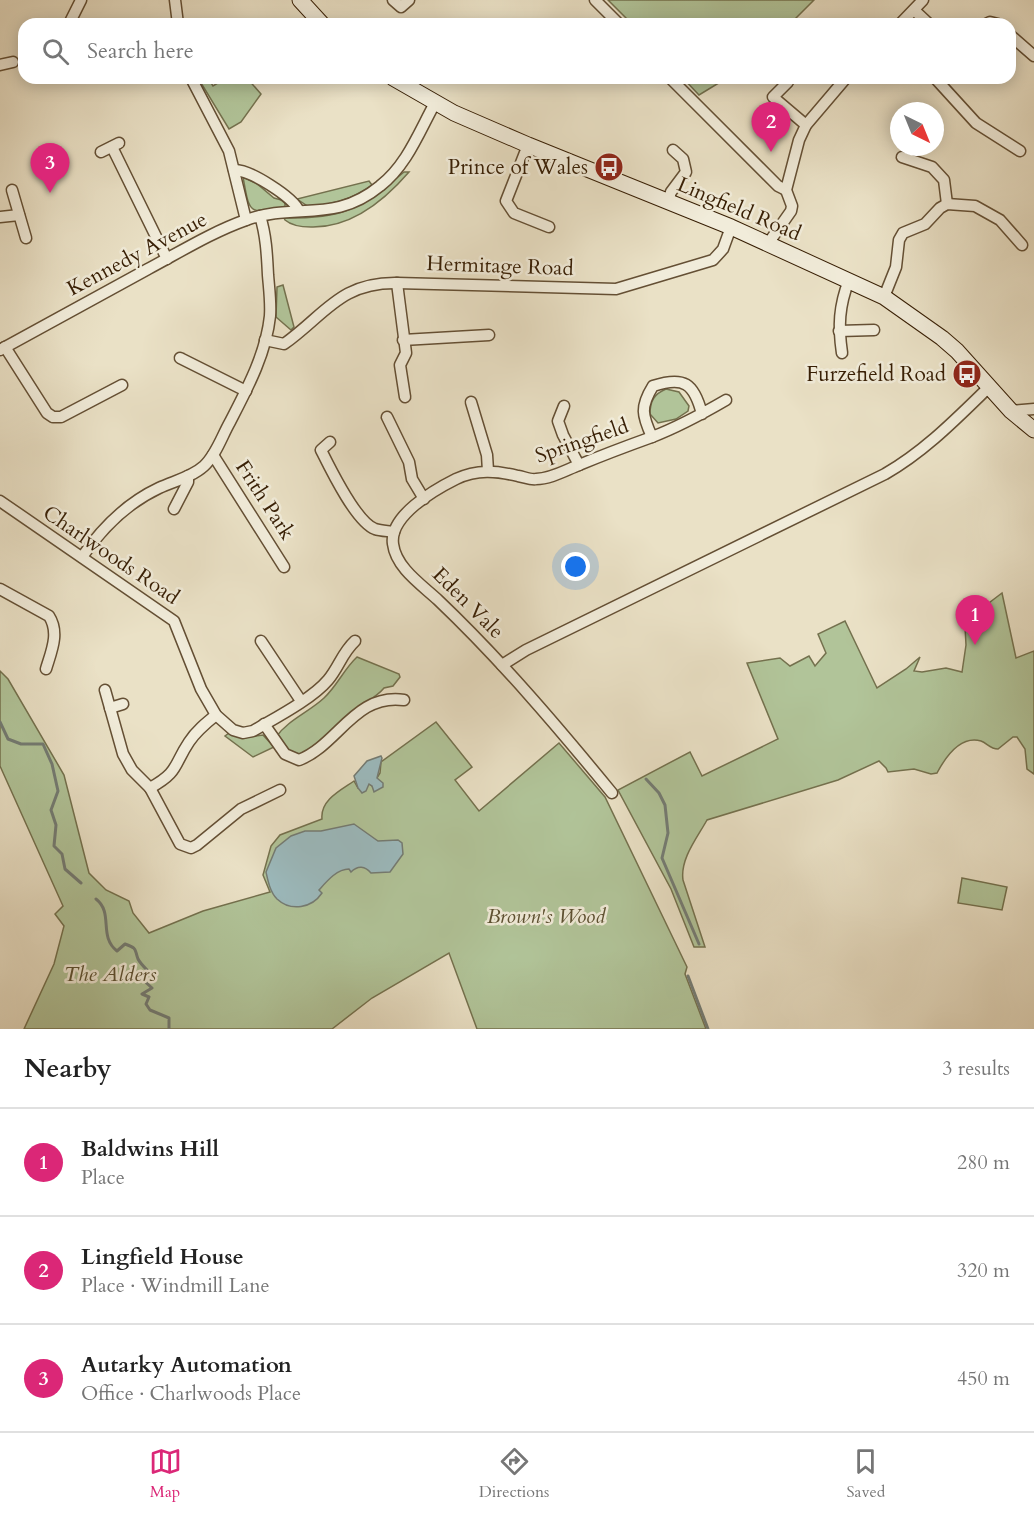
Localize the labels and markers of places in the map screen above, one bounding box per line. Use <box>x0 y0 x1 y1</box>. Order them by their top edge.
pin: 2 <box>752 102 790 152</box>
pin: 3 <box>31 144 70 193</box>
bus stop icon: Prince of Wales <box>593 151 625 183</box>
place label: Prince of Wales <box>448 153 588 182</box>
bus stop icon: Furzefield Road <box>951 358 983 390</box>
place label: Furzefield Road <box>806 360 946 389</box>
pin: 1 <box>956 596 994 645</box>

